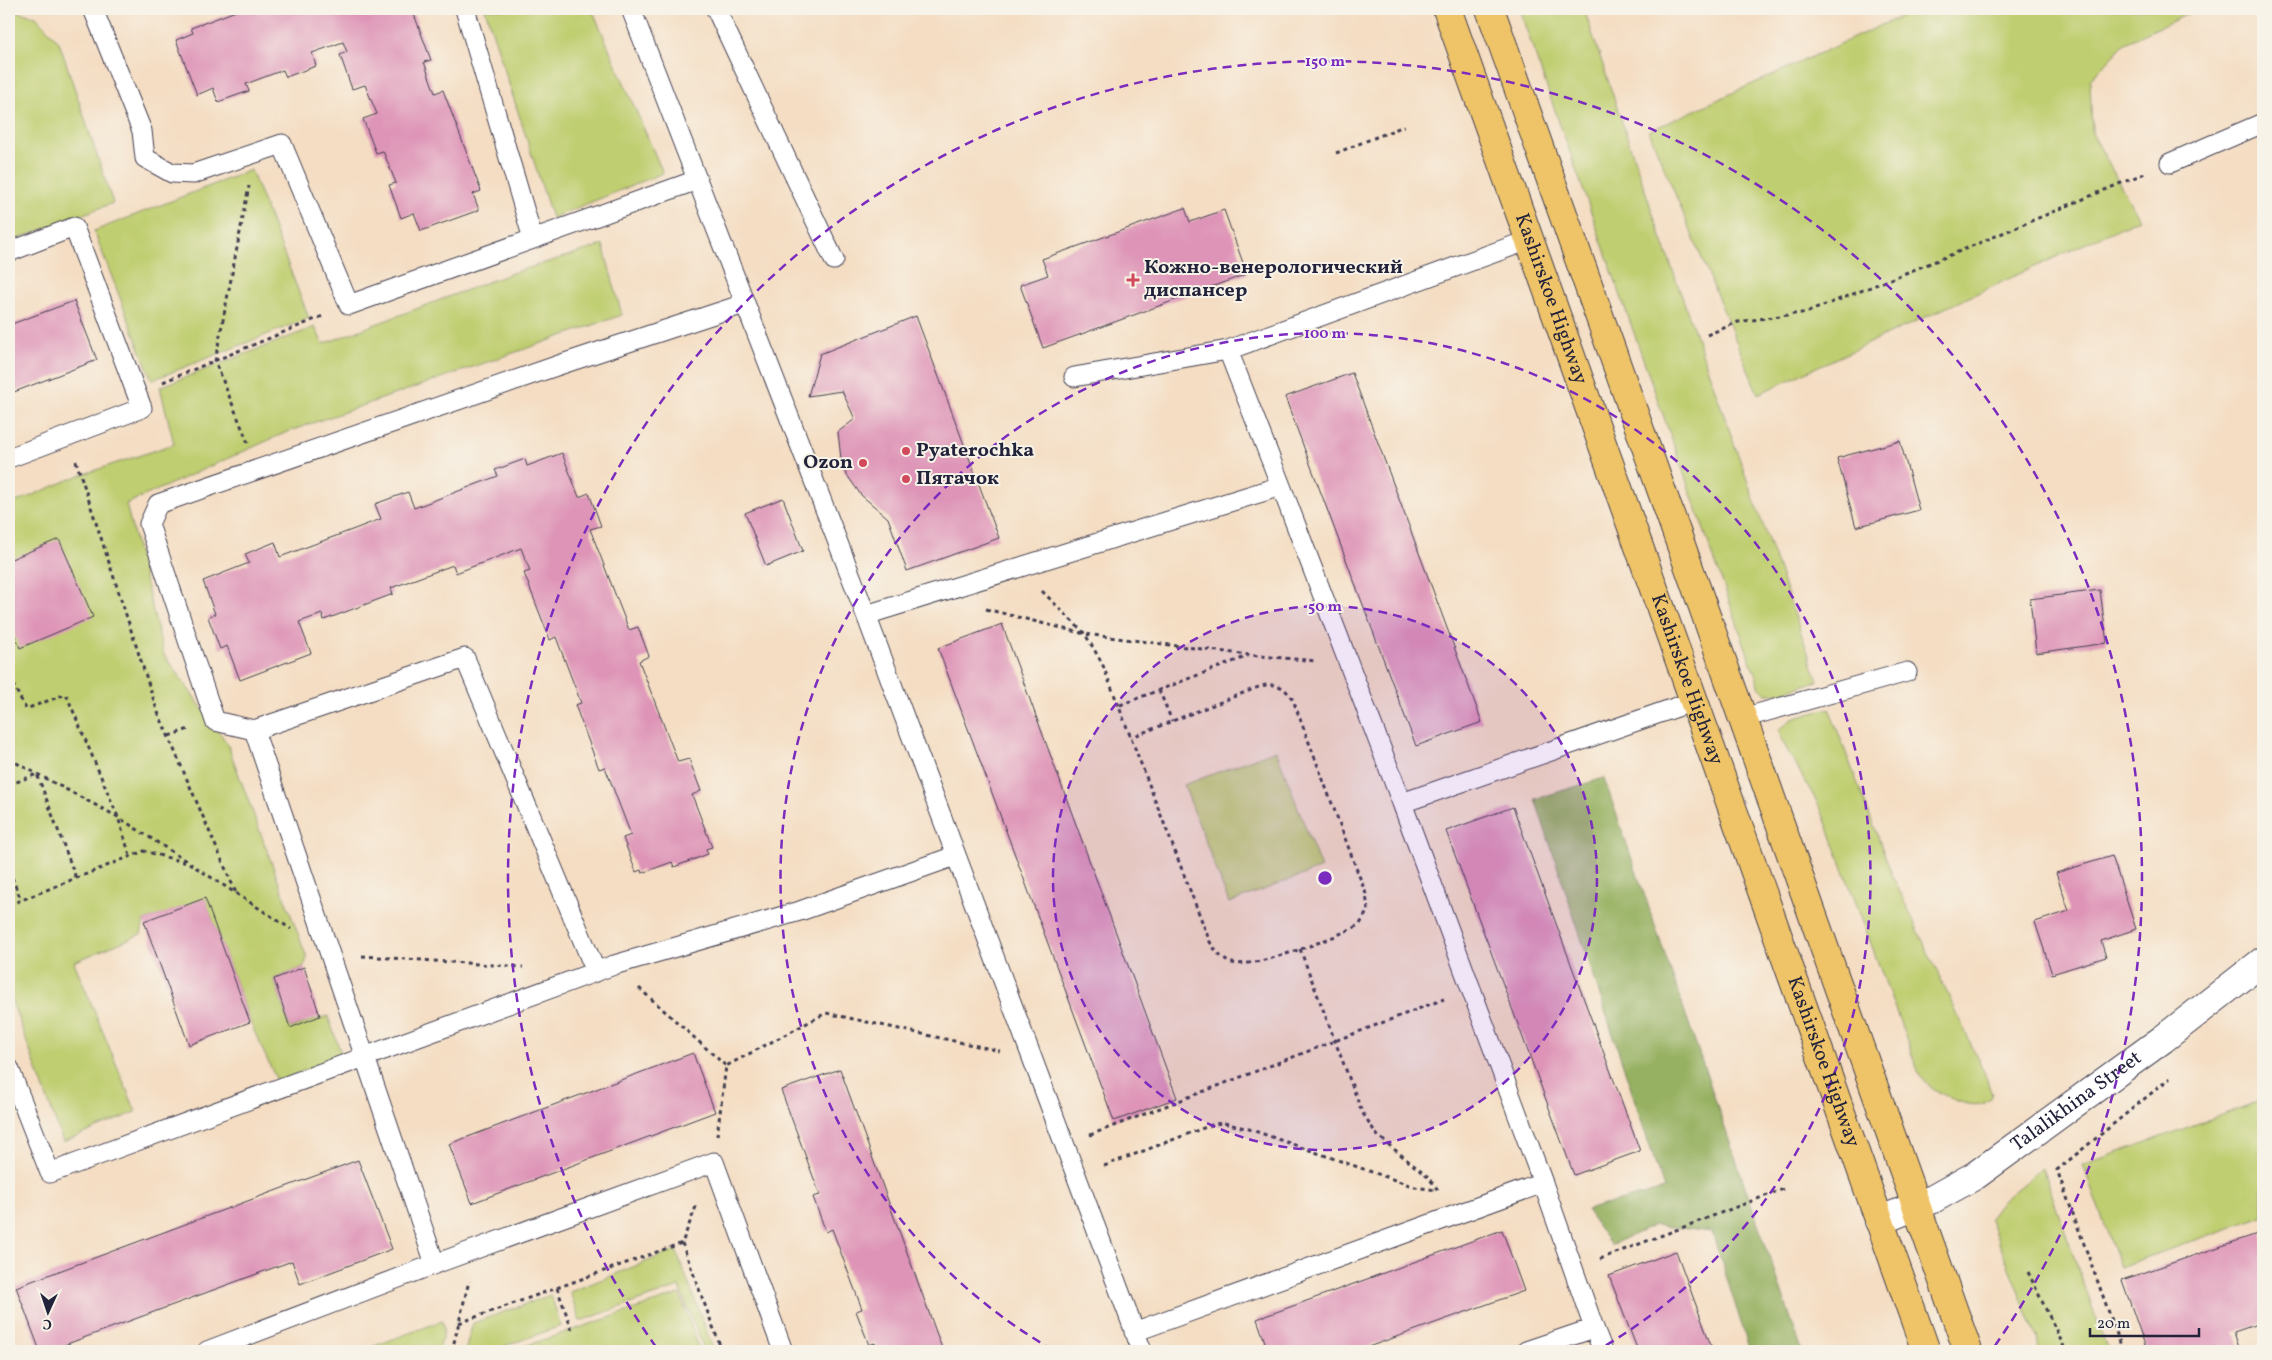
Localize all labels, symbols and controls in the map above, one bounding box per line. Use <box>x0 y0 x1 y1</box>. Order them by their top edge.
text: 150 m <box>1305 52 1345 73</box>
street label: Kashirskoe Highway <box>1507 210 1594 389</box>
place label: Кожно-венерологический диспансер <box>1144 254 1403 305</box>
marker: Кожно-венерологический диспансер <box>1126 273 1140 287</box>
text: 100 m <box>1304 324 1347 345</box>
place label: Pyaterochka <box>916 437 1034 465</box>
marker: Pyaterochka <box>900 445 912 457</box>
place label: Ozon <box>803 449 853 477</box>
marker: Ozon <box>857 457 869 469</box>
place label: Пятачок <box>916 465 999 493</box>
marker: Пятачок <box>900 473 912 485</box>
street label: Kashirskoe Highway <box>1643 590 1730 769</box>
text: 50 m <box>1308 597 1342 618</box>
centre of rings <box>1316 869 1334 887</box>
street label: Kashirskoe Highway <box>1779 973 1866 1152</box>
street label: Talalikhina Street <box>2005 1045 2148 1159</box>
north arrow <box>22 1288 72 1338</box>
scale bar <box>2090 1305 2198 1337</box>
text: С <box>42 1314 52 1333</box>
text: 20 m <box>2097 1314 2130 1335</box>

